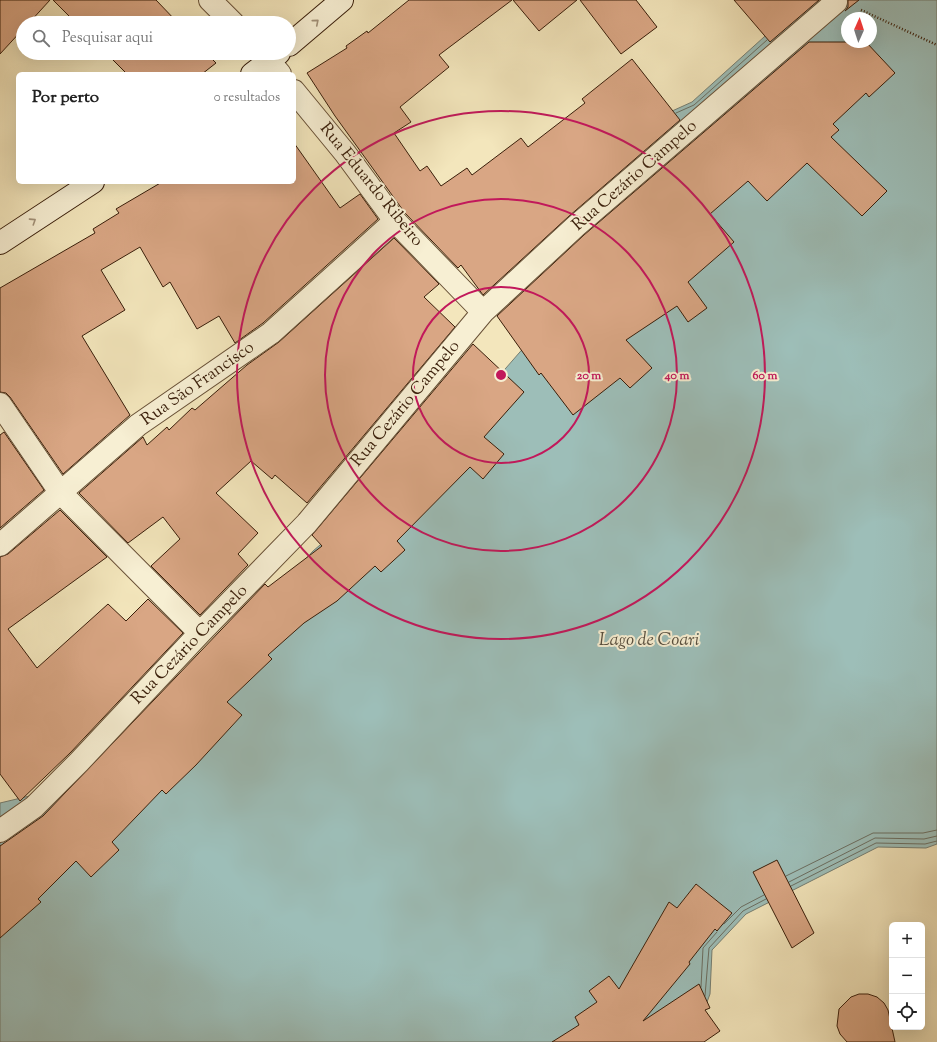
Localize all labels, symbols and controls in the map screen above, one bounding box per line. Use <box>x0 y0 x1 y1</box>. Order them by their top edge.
north arrow <box>841 12 877 48</box>
search box <box>16 16 296 60</box>
one-way arrow <box>311 20 318 27</box>
icon: search <box>30 27 52 49</box>
text: Pesquisar aqui <box>62 28 153 49</box>
text: Por perto <box>32 86 99 110</box>
text: 0 resultados <box>214 89 280 107</box>
street label: Rua Cezário Campelo <box>567 115 703 237</box>
street label: Rua Eduardo Ribeiro <box>313 118 429 252</box>
one-way arrow <box>28 219 35 226</box>
street label: Rua São Francisco <box>137 336 259 432</box>
street label: Rua Cezário Campelo <box>346 336 466 472</box>
text: 20 m <box>577 367 601 385</box>
text: 40 m <box>664 367 689 385</box>
text: 60 m <box>753 367 777 385</box>
centre of rings <box>494 368 508 382</box>
street label: Rua Cezário Campelo <box>126 580 254 710</box>
water label: Lago de Coari <box>599 628 699 654</box>
map controls <box>889 922 925 1030</box>
button: + <box>889 922 925 958</box>
button: − <box>889 958 925 994</box>
button: locate <box>889 994 925 1030</box>

